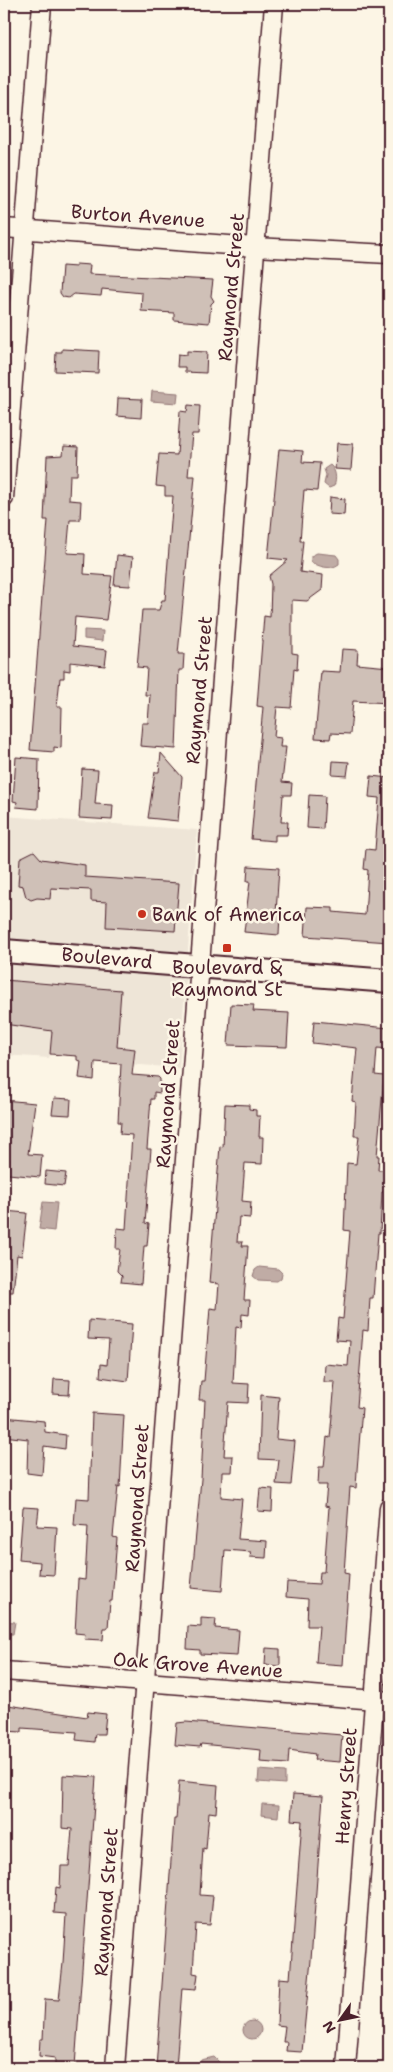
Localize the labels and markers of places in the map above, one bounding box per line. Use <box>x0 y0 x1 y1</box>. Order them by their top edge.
place label: Bank of America <box>152 902 304 927</box>
marker: Bank of America <box>136 908 148 920</box>
marker: Boulevard & Raymond St <box>221 942 233 954</box>
place label: Boulevard & Raymond St <box>171 955 283 1002</box>

